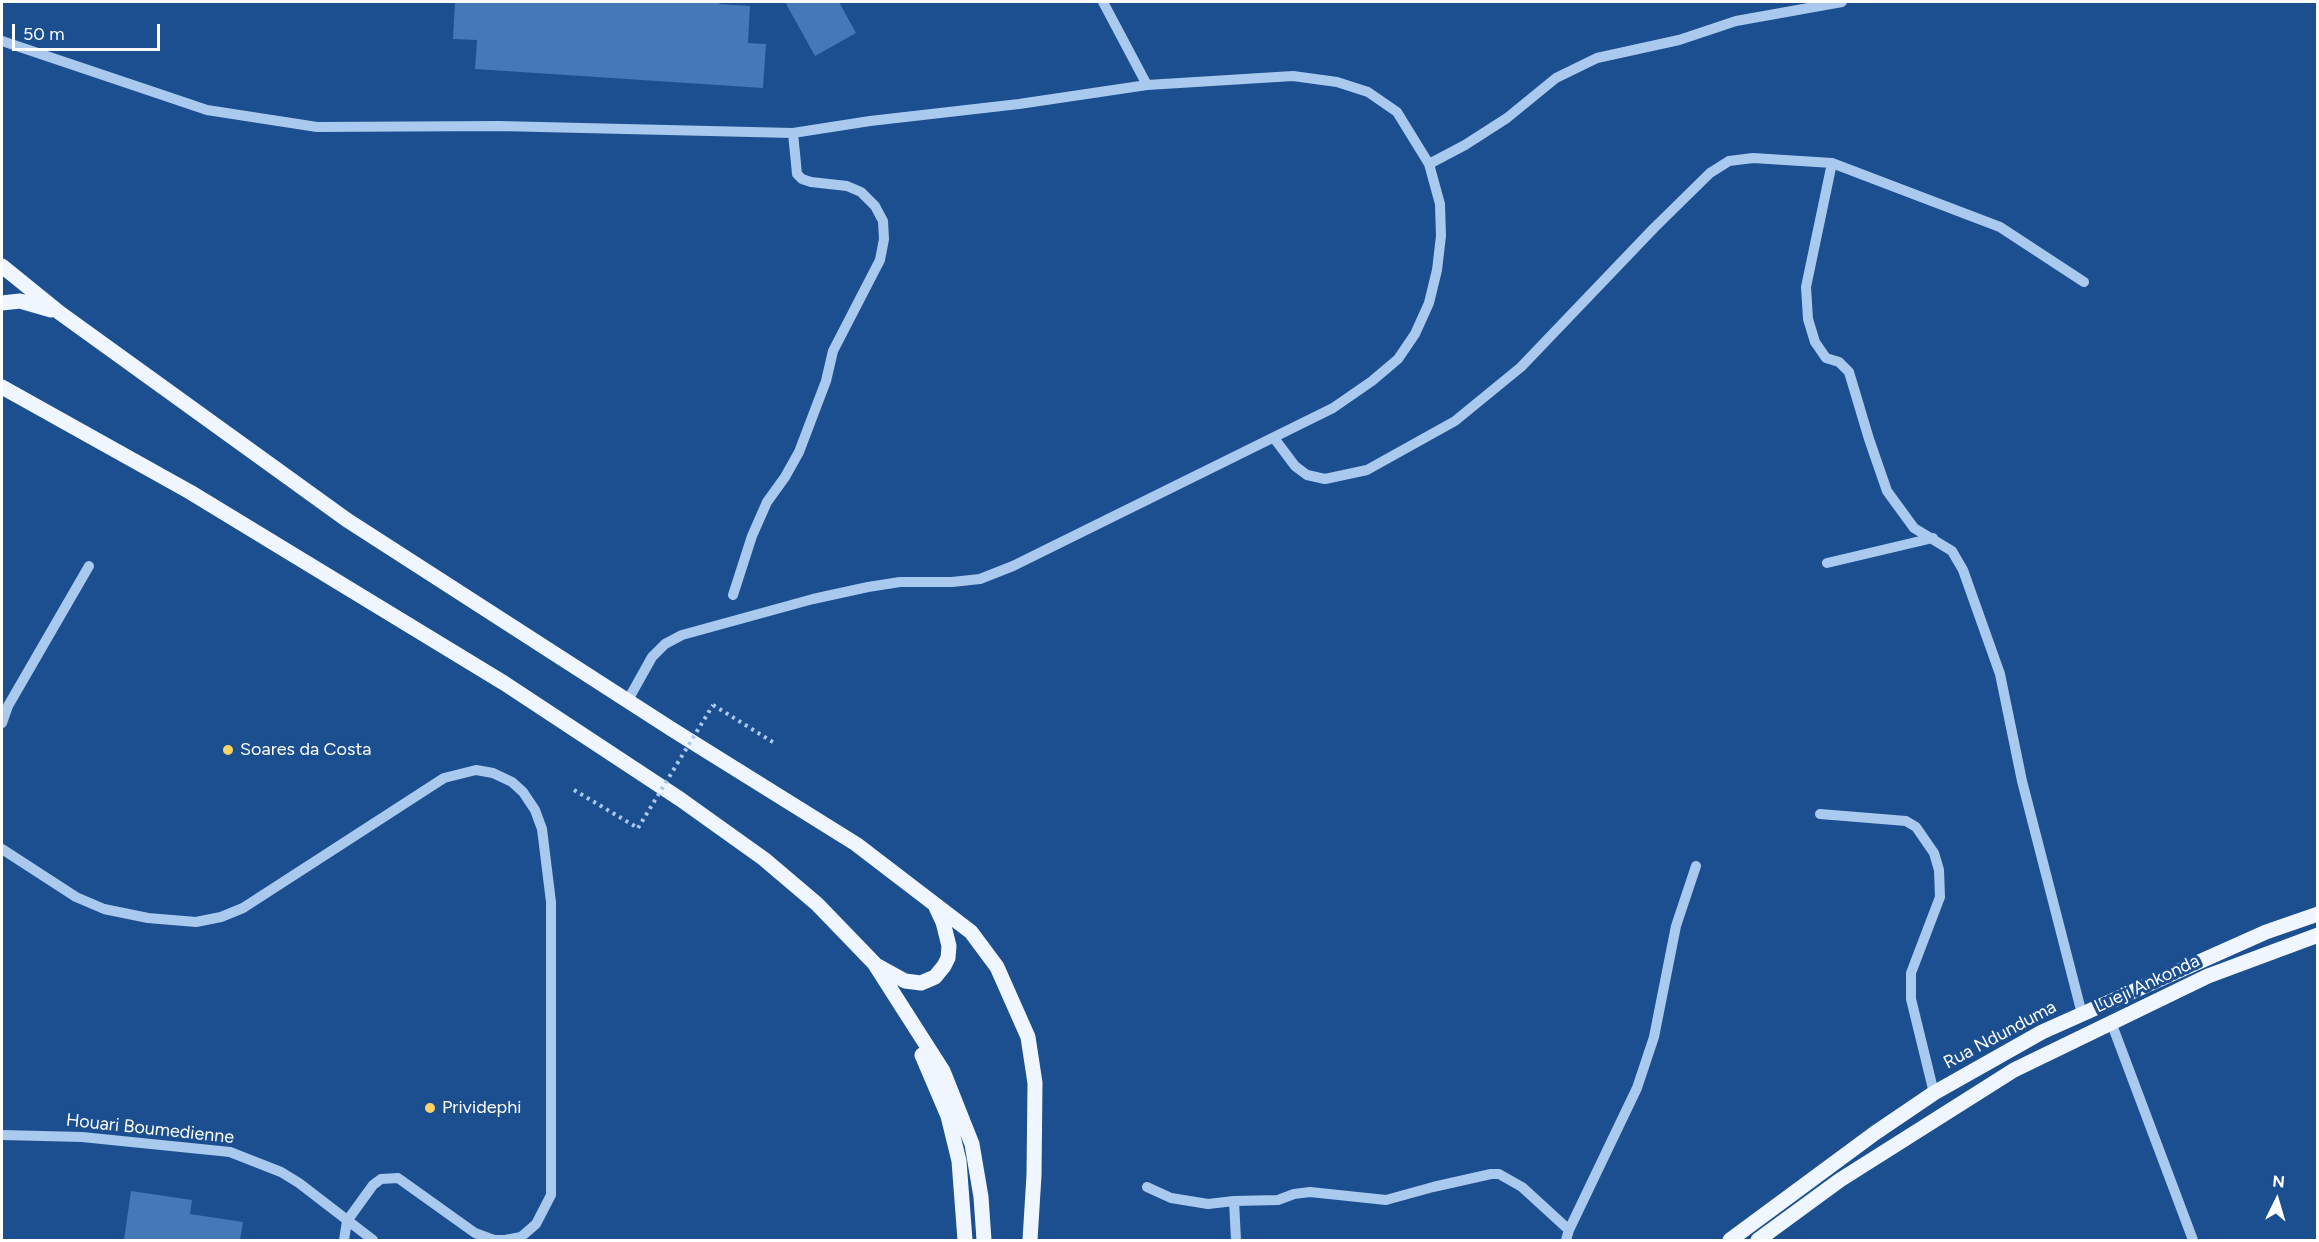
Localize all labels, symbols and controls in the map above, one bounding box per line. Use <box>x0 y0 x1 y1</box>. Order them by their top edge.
scale bar <box>15 12 164 50</box>
text: 50 m <box>23 23 65 45</box>
place label: Soares da Costa <box>240 739 371 761</box>
marker: Soares da Costa <box>221 743 235 757</box>
street label: Lueji Ankonda <box>2091 950 2203 1018</box>
street label: Rua Ndunduma <box>1940 996 2060 1074</box>
place label: Prividephi <box>442 1097 521 1119</box>
marker: Prividephi <box>423 1101 437 1115</box>
street label: Houari Boumedienne <box>65 1109 235 1149</box>
north arrow <box>2247 1170 2307 1230</box>
text: N <box>2272 1172 2286 1192</box>

